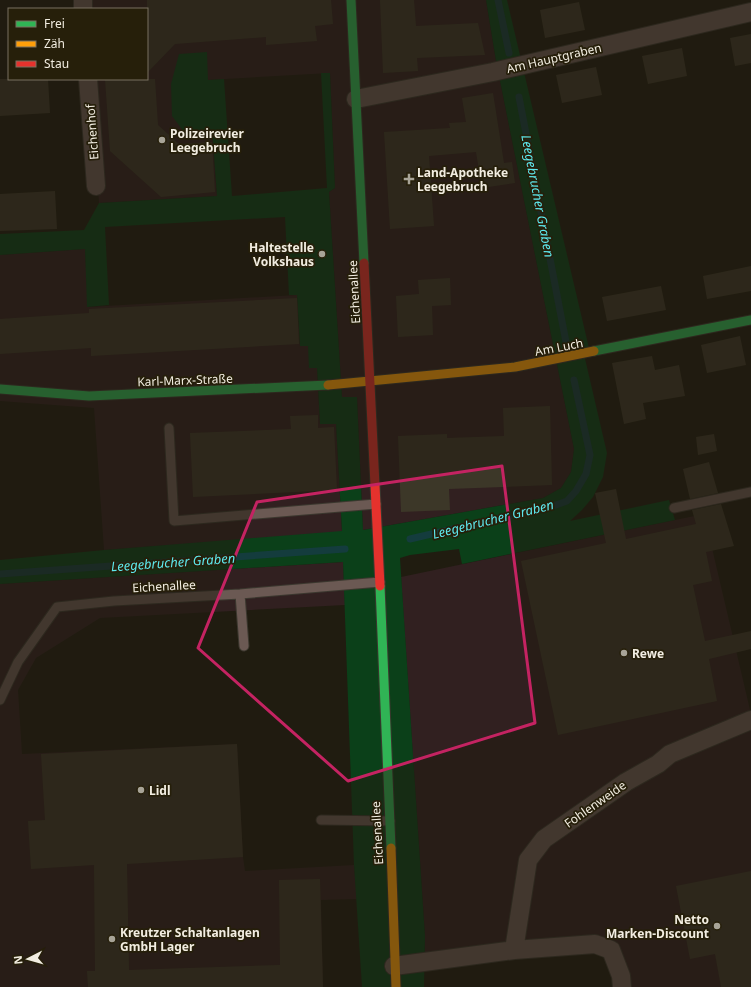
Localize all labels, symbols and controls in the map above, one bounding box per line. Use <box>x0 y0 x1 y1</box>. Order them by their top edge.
legend <box>8 8 148 80</box>
text: Frei <box>44 15 65 32</box>
text: Zäh <box>44 35 65 52</box>
street label: Am Hauptgraben <box>505 39 603 77</box>
text: Stau <box>44 55 69 72</box>
street label: Eichenhof <box>82 103 102 160</box>
place label: Polizeirevier Leegebruch <box>170 125 244 156</box>
water label: Leegebrucher Graben <box>517 133 559 259</box>
marker: Polizeirevier Leegebruch <box>157 135 167 145</box>
place label: Land-Apotheke Leegebruch <box>417 164 508 195</box>
marker: Land-Apotheke Leegebruch <box>404 174 414 184</box>
place label: Haltestelle Volkshaus <box>249 239 314 270</box>
marker: Haltestelle Volkshaus <box>317 249 327 259</box>
street label: Eichenallee <box>344 260 364 324</box>
street label: Am Luch <box>533 334 585 360</box>
street label: Karl-Marx-Straße <box>137 370 233 390</box>
water label: Leegebrucher Graben <box>430 495 556 543</box>
water label: Leegebrucher Graben <box>110 549 236 575</box>
street label: Eichenallee <box>132 576 196 596</box>
place label: Rewe <box>632 645 664 662</box>
marker: Rewe <box>619 648 629 658</box>
street label: Fohlenweide <box>561 776 629 832</box>
place label: Lidl <box>149 782 170 799</box>
marker: Lidl <box>136 785 146 795</box>
street label: Eichenallee <box>367 801 387 865</box>
place label: Netto Marken-Discount <box>606 911 709 942</box>
marker: Netto Marken-Discount <box>712 921 722 931</box>
place label: Kreutzer Schaltanlagen GmbH Lager <box>120 924 260 955</box>
marker: Kreutzer Schaltanlagen GmbH Lager <box>107 934 117 944</box>
north arrow <box>8 939 48 979</box>
text: N <box>10 955 25 965</box>

